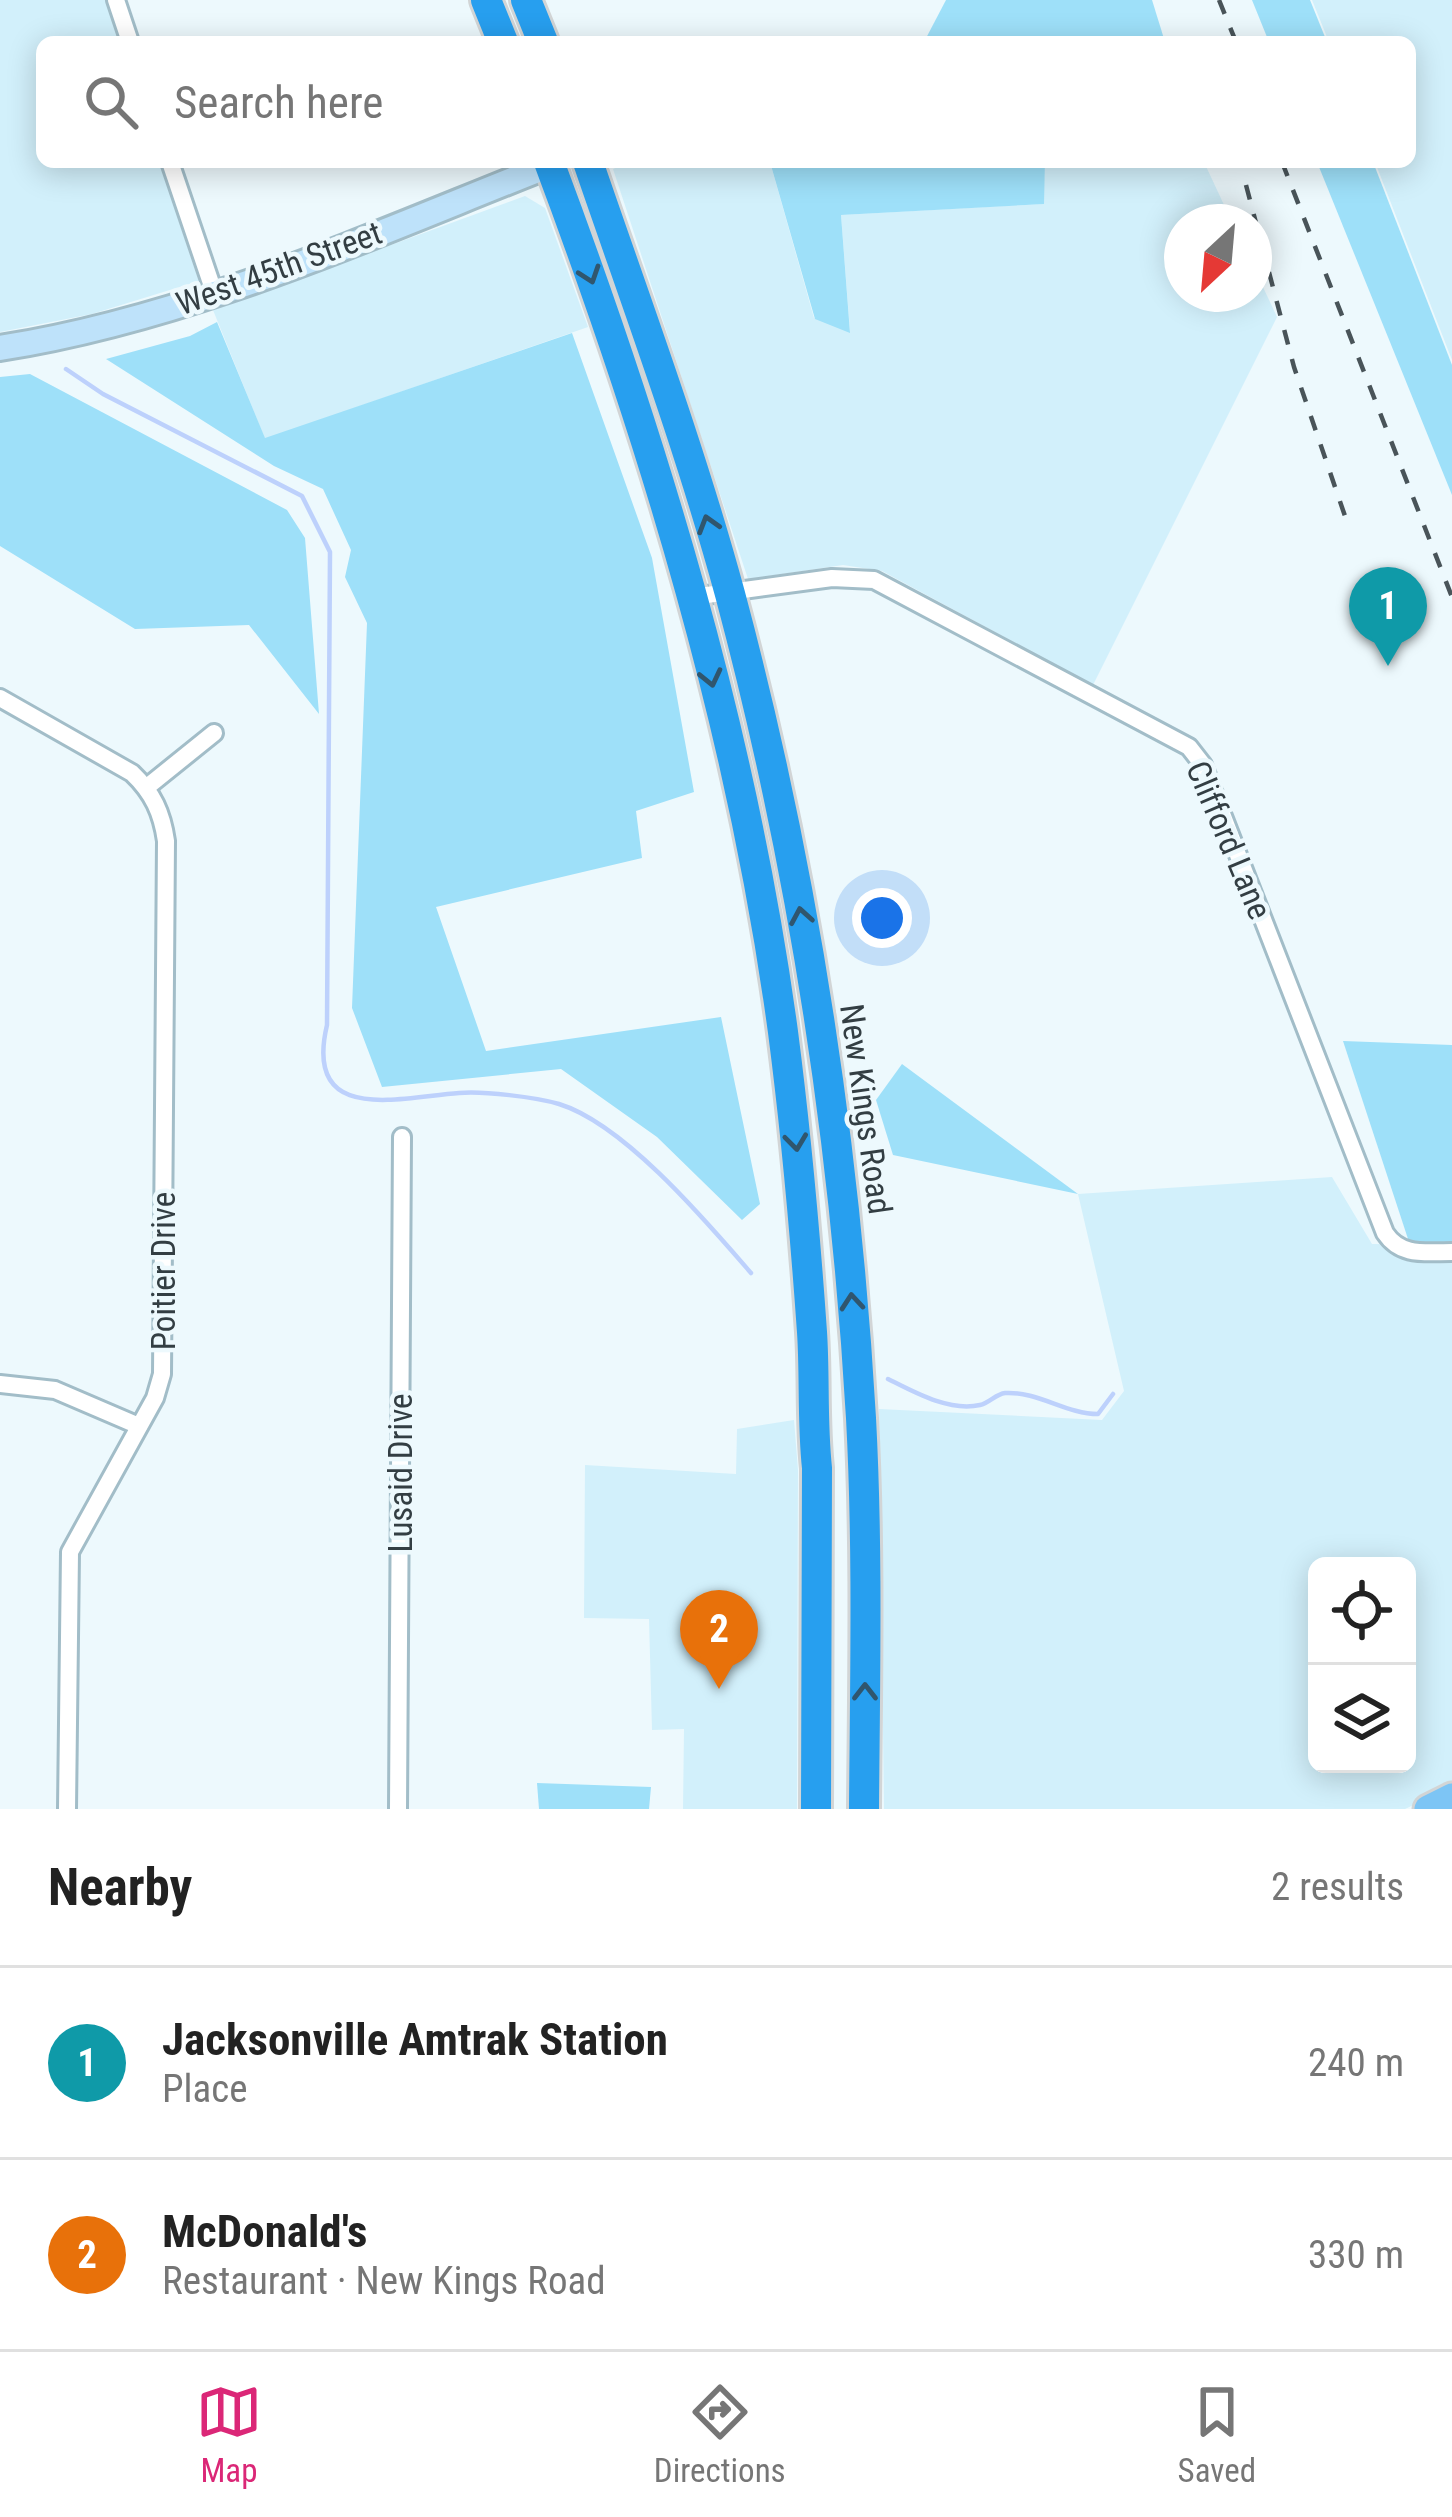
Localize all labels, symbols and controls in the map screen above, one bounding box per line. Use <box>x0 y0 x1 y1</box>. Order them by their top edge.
search box <box>36 36 1416 168</box>
icon: search <box>78 69 144 135</box>
text: Search here <box>174 76 383 129</box>
north arrow <box>1164 204 1272 312</box>
street label: West 45th Street <box>171 213 387 323</box>
one-way arrow <box>576 263 600 284</box>
one-way arrow <box>698 514 723 535</box>
pin: 1 <box>1349 567 1427 666</box>
one-way arrow <box>698 668 723 688</box>
street label: Clifford Lane <box>1178 755 1280 925</box>
your location <box>852 888 912 948</box>
one-way arrow <box>790 906 815 926</box>
street label: New Kings Road <box>832 1001 900 1217</box>
one-way arrow <box>783 1132 809 1152</box>
street label: Poitier Drive <box>144 1192 183 1350</box>
one-way arrow <box>840 1292 866 1311</box>
street label: Lusaid Drive <box>381 1393 420 1553</box>
map controls <box>1308 1557 1416 1773</box>
button: locate <box>1308 1557 1416 1665</box>
pin: 2 <box>680 1590 758 1689</box>
button: layers <box>1308 1665 1416 1773</box>
one-way arrow <box>852 1682 878 1700</box>
text: Nearby <box>48 1858 192 1917</box>
text: 2 results <box>1271 1864 1404 1910</box>
text: Jacksonville Amtrak Station <box>162 2013 668 2066</box>
text: 1 <box>77 2040 97 2086</box>
text: 240 m <box>1308 2040 1404 2086</box>
text: Place <box>162 2066 248 2112</box>
text: McDonald's <box>162 2205 367 2258</box>
text: 2 <box>77 2232 97 2278</box>
text: 330 m <box>1308 2232 1404 2278</box>
text: Restaurant · New Kings Road <box>162 2258 606 2304</box>
tab: Map <box>196 2379 262 2490</box>
tab: Directions <box>654 2379 786 2490</box>
tab: Saved <box>1178 2379 1256 2490</box>

